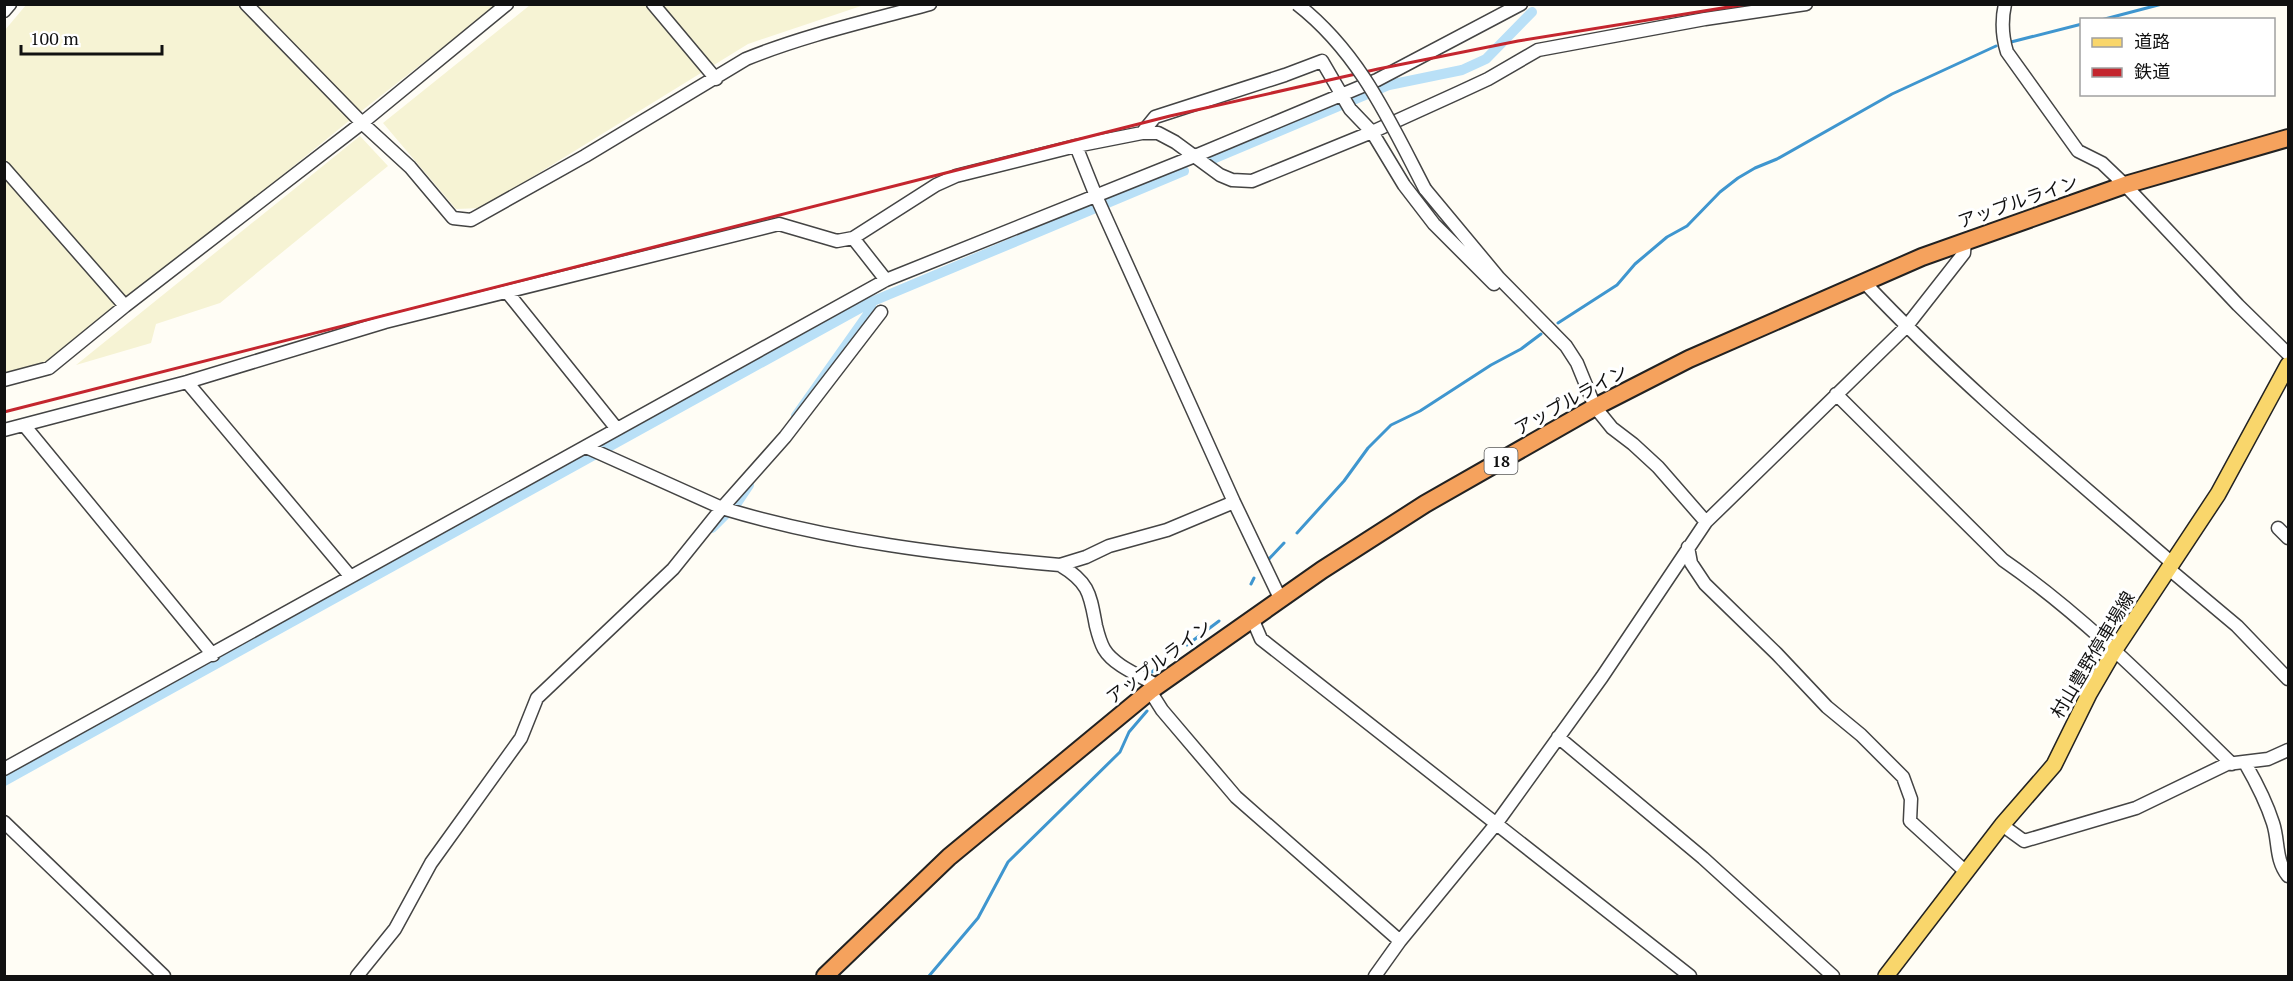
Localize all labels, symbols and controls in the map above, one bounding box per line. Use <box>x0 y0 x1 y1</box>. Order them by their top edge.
scale bar <box>21 18 162 56</box>
legend <box>2080 18 2275 96</box>
text: 100 m <box>30 26 79 50</box>
text: 道路 <box>2134 29 2170 53</box>
text: 鉄道 <box>2134 59 2170 83</box>
street label: アップルライン <box>1954 169 2081 233</box>
street label: アップルライン <box>1510 358 1631 440</box>
road number: 18 <box>1484 448 1518 474</box>
street label: 村山豊野停車場線 <box>2045 587 2140 722</box>
street label: アップルライン <box>1101 614 1216 709</box>

